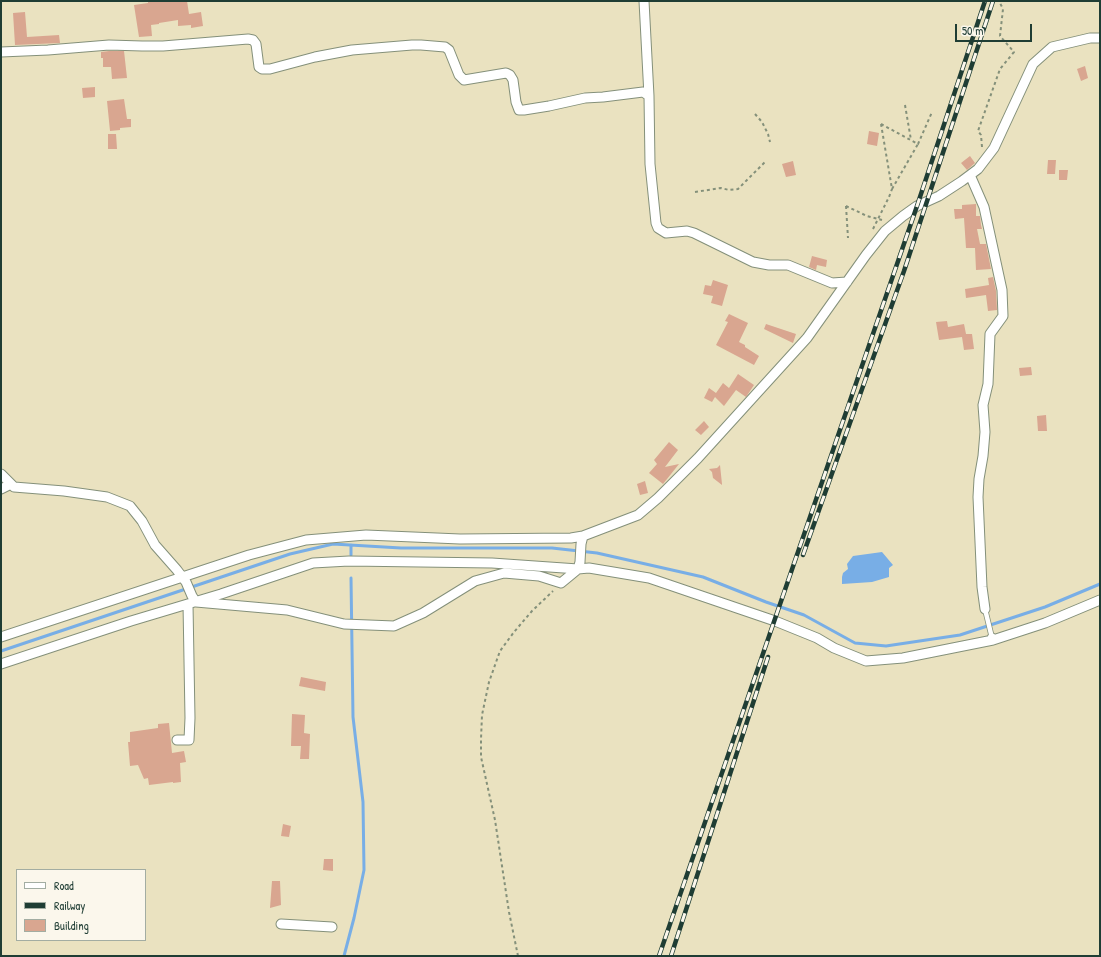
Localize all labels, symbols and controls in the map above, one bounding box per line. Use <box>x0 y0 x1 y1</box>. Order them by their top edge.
scale bar <box>957 16 1034 42</box>
text: 50 m <box>962 22 983 39</box>
legend <box>16 869 146 941</box>
text: Road <box>54 877 74 894</box>
text: Railway <box>54 897 85 914</box>
text: Building <box>54 917 89 934</box>

